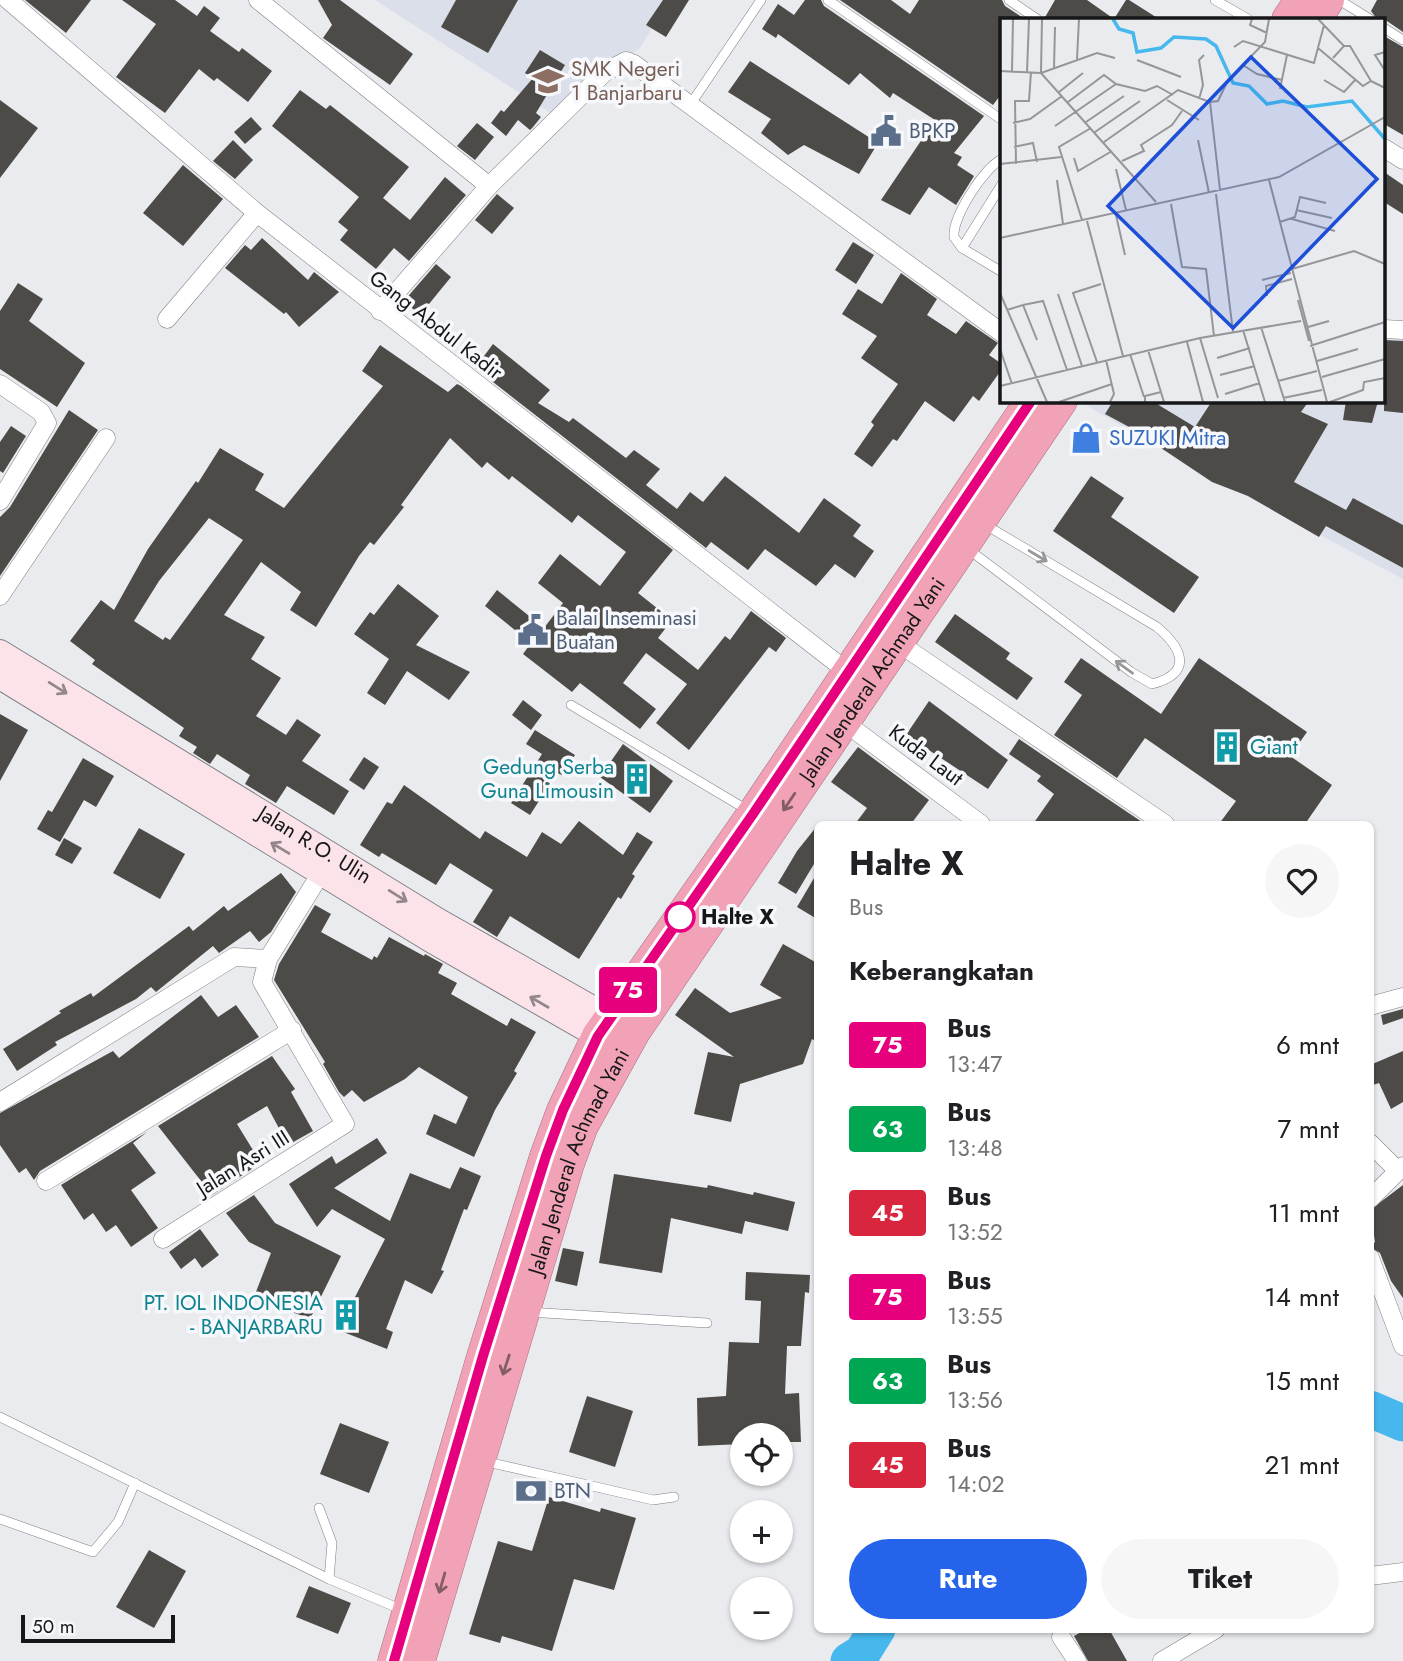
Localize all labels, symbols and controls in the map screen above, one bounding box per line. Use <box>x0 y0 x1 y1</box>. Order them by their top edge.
inset map <box>1000 18 1386 402</box>
place label: SMK Negeri 1 Banjarbaru <box>571 54 682 108</box>
school or university icon: SMK Negeri 1 Banjarbaru <box>531 64 565 98</box>
public building icon: BPKP <box>869 114 903 148</box>
place label: BPKP <box>909 116 956 146</box>
street label: Gang Abdul Kadir <box>363 263 510 387</box>
shop icon: SUZUKI Mitra <box>1069 421 1103 455</box>
place label: SUZUKI Mitra <box>1109 423 1226 453</box>
one-way arrow <box>1028 550 1048 564</box>
street label: Jalan Jenderal Achmad Yani <box>790 571 952 791</box>
place label: Balai Inseminasi Buatan <box>556 603 697 657</box>
public building icon: Balai Inseminasi Buatan <box>516 613 550 647</box>
one-way arrow <box>1116 659 1134 674</box>
one-way arrow <box>48 681 68 695</box>
street label: Kuda Laut <box>883 717 969 793</box>
building icon: Giant <box>1210 730 1244 764</box>
place label: Giant <box>1250 732 1298 762</box>
place label: Gedung Serba Guna Limousin <box>481 752 614 806</box>
building icon: Gedung Serba Guna Limousin <box>620 762 654 796</box>
one-way arrow <box>782 792 797 811</box>
street label: Jalan R.O. Ulin <box>249 797 377 891</box>
text: Halte X <box>849 840 964 887</box>
one-way arrow <box>270 841 290 855</box>
button: heart <box>1265 844 1339 918</box>
one-way arrow <box>388 890 408 904</box>
text: Bus <box>849 890 883 924</box>
marker: Halte X <box>665 902 695 932</box>
place label: Halte X <box>701 902 775 932</box>
text: Keberangkatan <box>849 952 1034 990</box>
line badge: 75 <box>596 967 660 1013</box>
text: 75 <box>613 972 643 1007</box>
one-way arrow <box>529 995 549 1009</box>
text: Bus <box>947 1009 991 1047</box>
text: 6 mnt <box>1276 1026 1339 1064</box>
text: 75 <box>873 1027 902 1062</box>
street label: Jalan Jenderal Achmad Yani <box>520 1043 637 1281</box>
text: 13:47 <box>947 1047 1002 1081</box>
text: Bus <box>947 1093 991 1131</box>
text: 7 mnt <box>1277 1110 1339 1148</box>
text: 63 <box>872 1111 903 1146</box>
street label: Jalan Asri III <box>188 1123 295 1205</box>
text: 13:48 <box>947 1131 1003 1165</box>
text: Bus <box>947 1177 991 1215</box>
text: 11 mnt <box>1268 1194 1339 1232</box>
text: 45 <box>871 1195 904 1230</box>
text: 13:52 <box>947 1215 1003 1249</box>
text: Bus <box>947 1261 991 1299</box>
text: 14 mnt <box>1264 1278 1339 1316</box>
text: 75 <box>873 1279 902 1314</box>
place label: PT. IOL INDONESIA - BANJARBARU <box>144 1288 323 1342</box>
building icon: PT. IOL INDONESIA - BANJARBARU <box>329 1298 363 1332</box>
text: 13:55 <box>947 1299 1003 1333</box>
text: Bus <box>947 1345 991 1383</box>
one-way arrow <box>499 1354 511 1376</box>
text: 15 mnt <box>1265 1362 1339 1400</box>
text: 63 <box>872 1363 903 1398</box>
text: 13:56 <box>947 1383 1003 1417</box>
map controls <box>730 1423 793 1640</box>
button: locate <box>730 1423 793 1486</box>
text: Bus <box>947 1429 991 1467</box>
text: 21 mnt <box>1265 1446 1339 1484</box>
text: 45 <box>871 1447 904 1482</box>
text: 14:02 <box>947 1467 1005 1501</box>
bank icon: BTN <box>514 1474 548 1508</box>
place label: BTN <box>554 1476 591 1506</box>
button: + <box>730 1500 793 1563</box>
button: Rute <box>849 1539 1087 1619</box>
button: Tiket <box>1101 1539 1339 1619</box>
one-way arrow <box>434 1572 447 1594</box>
button: − <box>730 1577 793 1640</box>
scale bar <box>21 1612 175 1644</box>
text: 50 m <box>32 1613 75 1640</box>

